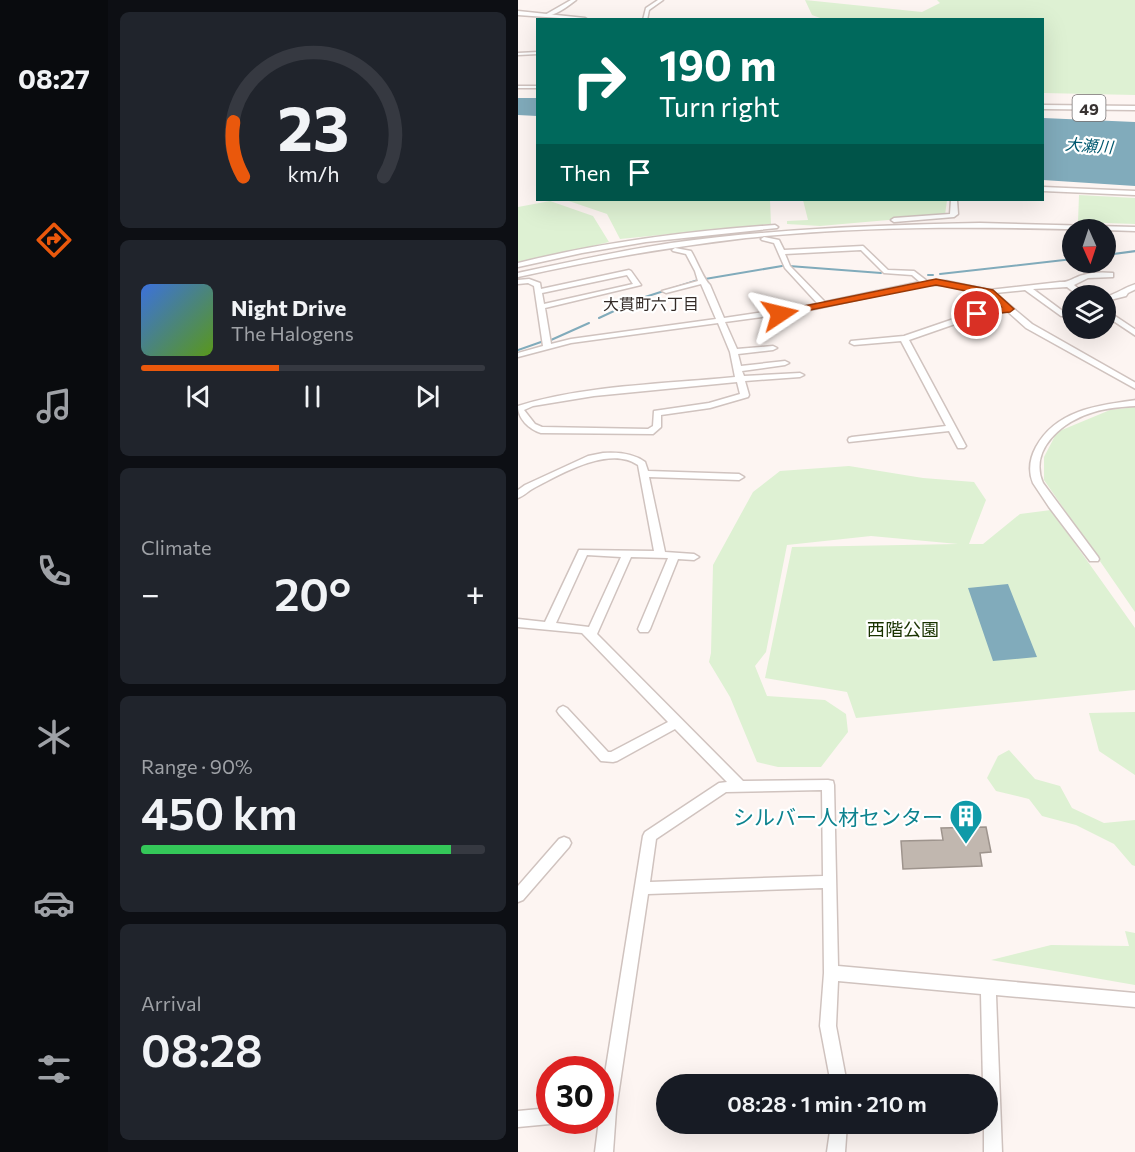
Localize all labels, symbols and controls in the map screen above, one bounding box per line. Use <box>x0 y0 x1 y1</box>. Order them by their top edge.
text: 190 m <box>659 38 777 90</box>
icon: right <box>560 42 638 120</box>
text: 08:27 <box>18 62 90 95</box>
text: 23 <box>277 88 349 164</box>
text: Turn right <box>659 90 779 123</box>
road number: 49 <box>1072 95 1106 121</box>
water label: 大瀬川 <box>1064 134 1116 156</box>
icon: arrive <box>623 156 656 189</box>
text: Then <box>560 159 611 186</box>
text: km/h <box>287 160 339 186</box>
icon: directions <box>33 219 75 261</box>
north arrow <box>1062 219 1116 273</box>
map controls <box>1062 219 1116 339</box>
position arrow <box>748 282 812 346</box>
button: layers <box>1062 285 1116 339</box>
pin <box>951 288 1002 339</box>
text: Night Drive <box>231 294 346 321</box>
district label: 大貫町六丁目 <box>603 294 699 313</box>
icon: arrive <box>960 297 993 330</box>
text: The Halogens <box>231 321 354 345</box>
icon: previous <box>182 380 215 413</box>
icon: pause <box>296 380 329 413</box>
icon: next <box>411 380 444 413</box>
icon: music <box>33 385 75 427</box>
text: Climate <box>141 535 211 559</box>
icon: phone <box>33 550 75 592</box>
text: 20° <box>274 565 351 620</box>
text: − <box>141 572 160 613</box>
text: + <box>466 572 485 613</box>
park label: 西階公園 <box>867 618 939 640</box>
icon: climate <box>33 716 75 758</box>
text: Range · 90% <box>141 754 253 778</box>
text: 450 km <box>141 784 297 839</box>
building icon: シルバー人材センター <box>948 798 984 845</box>
place label: シルバー人材センター <box>733 804 943 829</box>
icon: car <box>33 882 75 924</box>
text: Arrival <box>141 991 202 1015</box>
text: 08:28 <box>141 1021 263 1076</box>
icon: filters <box>33 1048 75 1090</box>
speed limit sign: 30 <box>536 1056 614 1134</box>
text: 08:28 · 1 min · 210 m <box>727 1090 927 1117</box>

